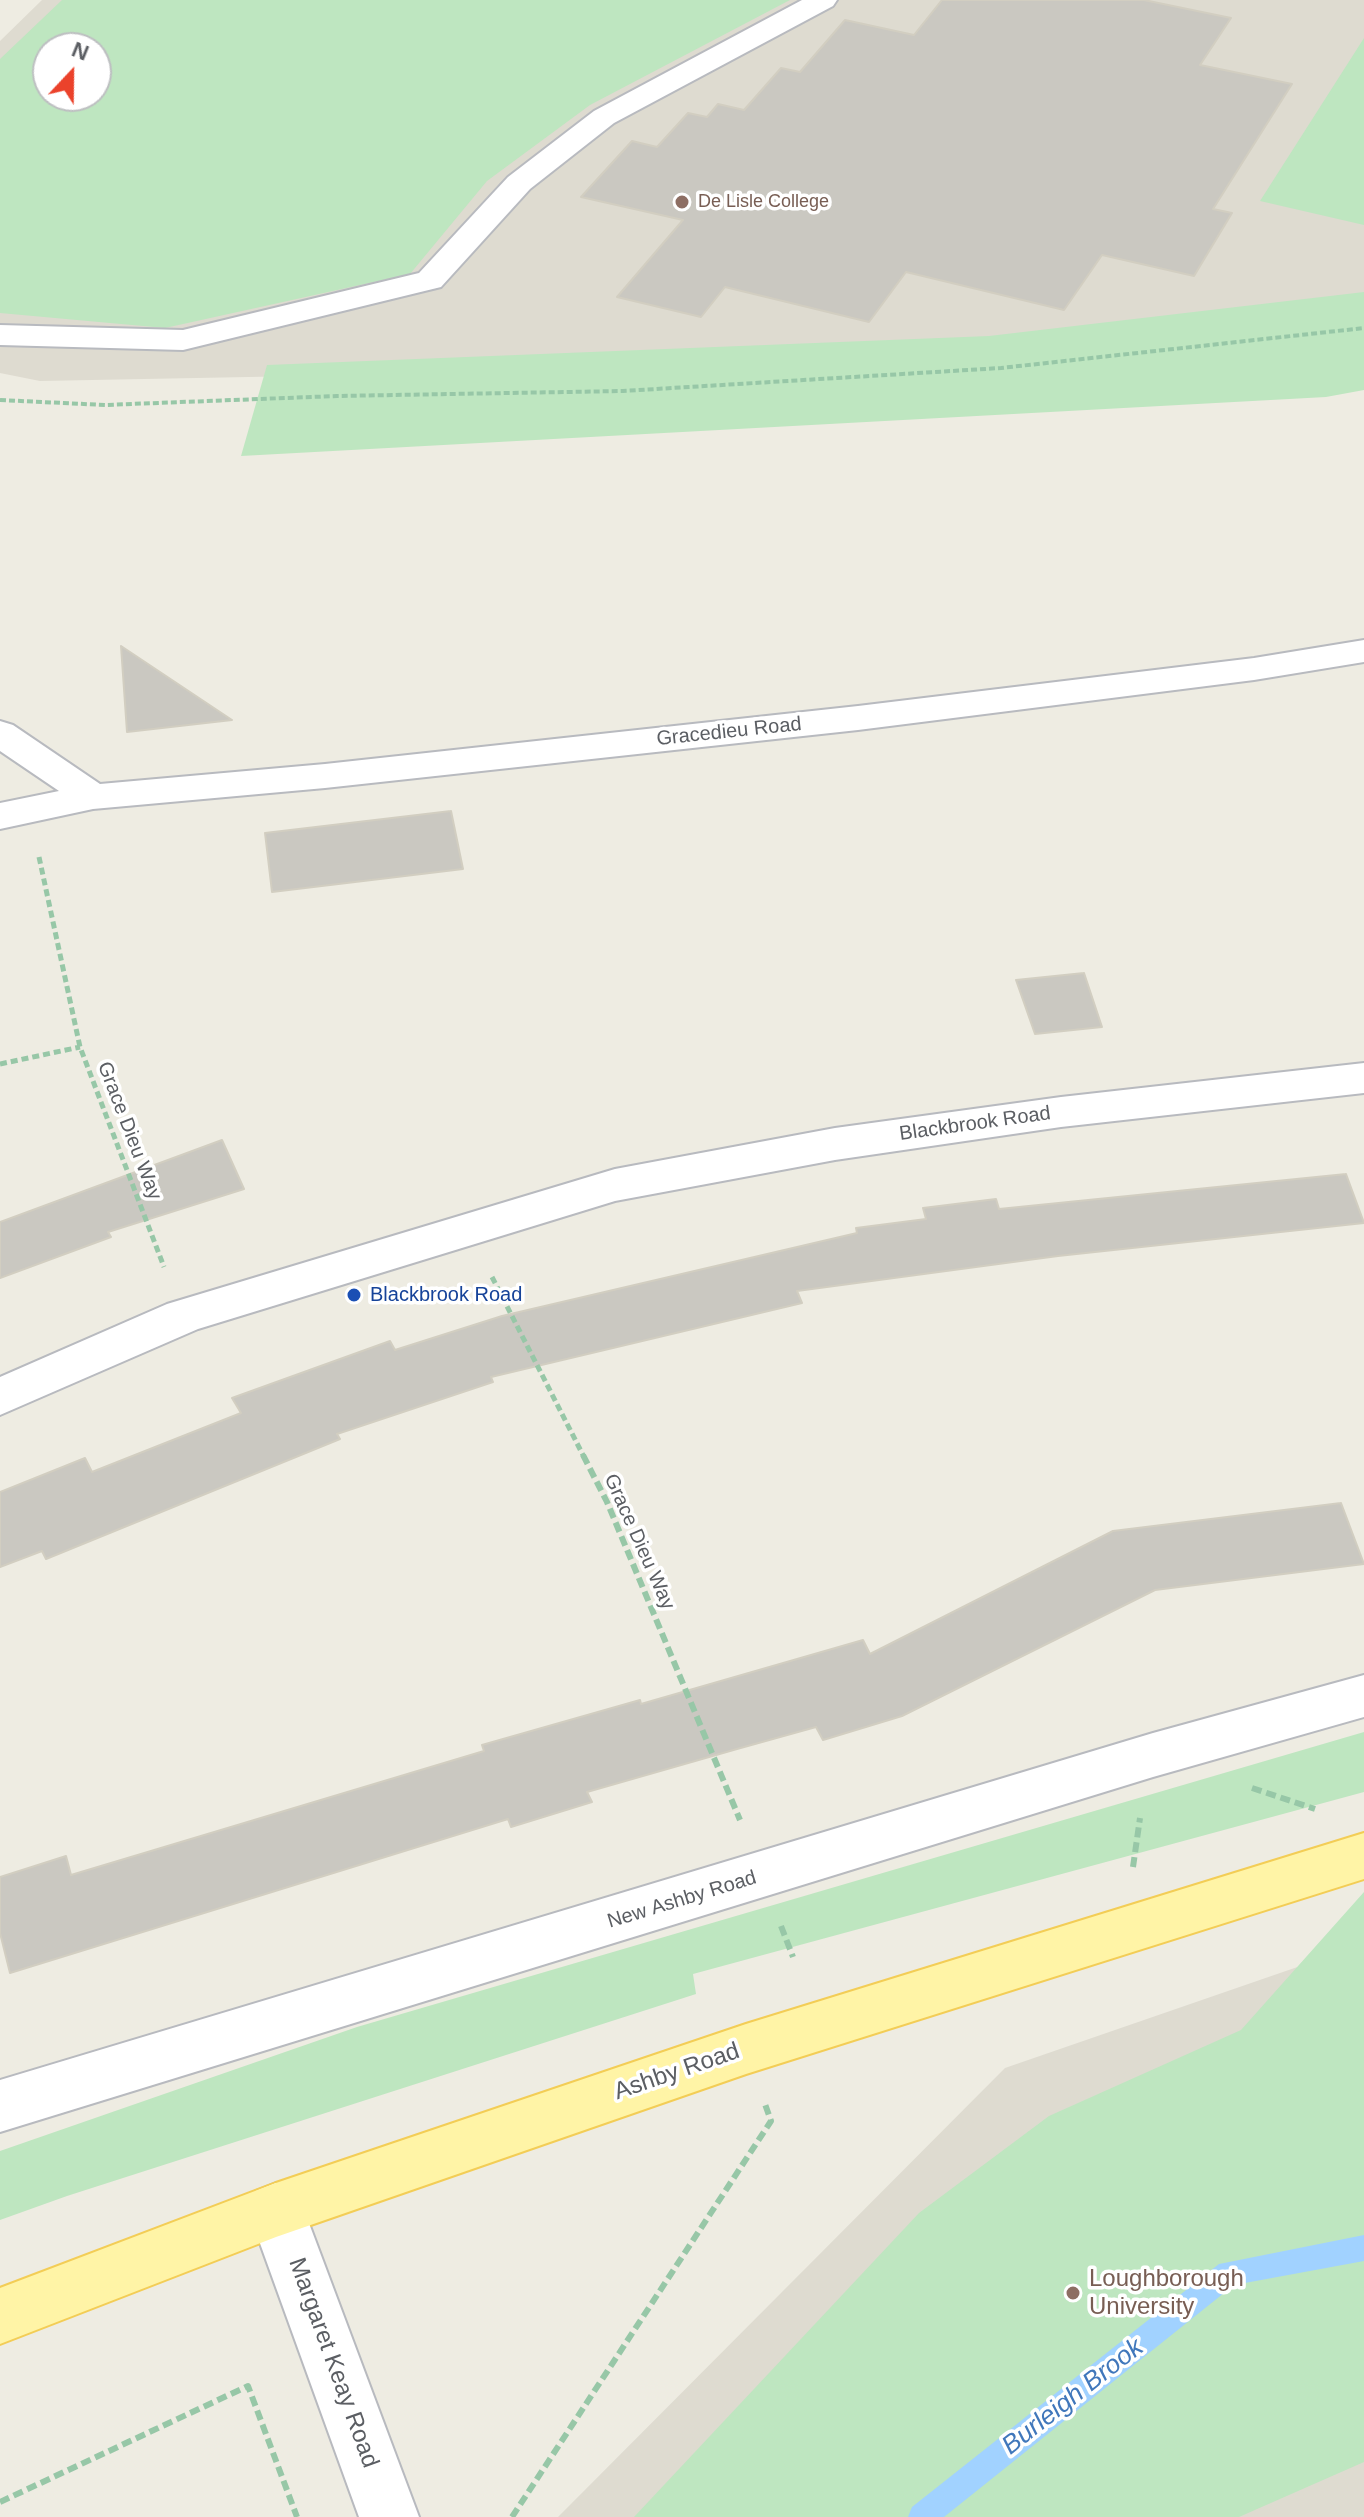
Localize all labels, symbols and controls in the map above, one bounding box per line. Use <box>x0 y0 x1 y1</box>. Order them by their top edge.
north arrow <box>32 32 112 112</box>
text: N <box>68 37 92 66</box>
place label: De Lisle College <box>698 191 829 213</box>
marker: De Lisle College <box>673 193 691 211</box>
street label: Gracedieu Road <box>655 712 803 752</box>
street label: Grace Dieu Way <box>92 1059 166 1203</box>
street label: Blackbrook Road <box>898 1102 1052 1146</box>
place label: Blackbrook Road <box>370 1283 522 1307</box>
marker: Blackbrook Road <box>345 1286 363 1304</box>
street label: Grace Dieu Way <box>598 1470 680 1614</box>
street label: New Ashby Road <box>605 1866 759 1934</box>
street label: Ashby Road <box>611 2037 743 2107</box>
street label: Margaret Keay Road <box>282 2254 384 2472</box>
place label: Loughborough University <box>1089 2265 1244 2321</box>
marker: Loughborough University <box>1064 2284 1082 2302</box>
water label: Burleigh Brook <box>996 2332 1150 2462</box>

